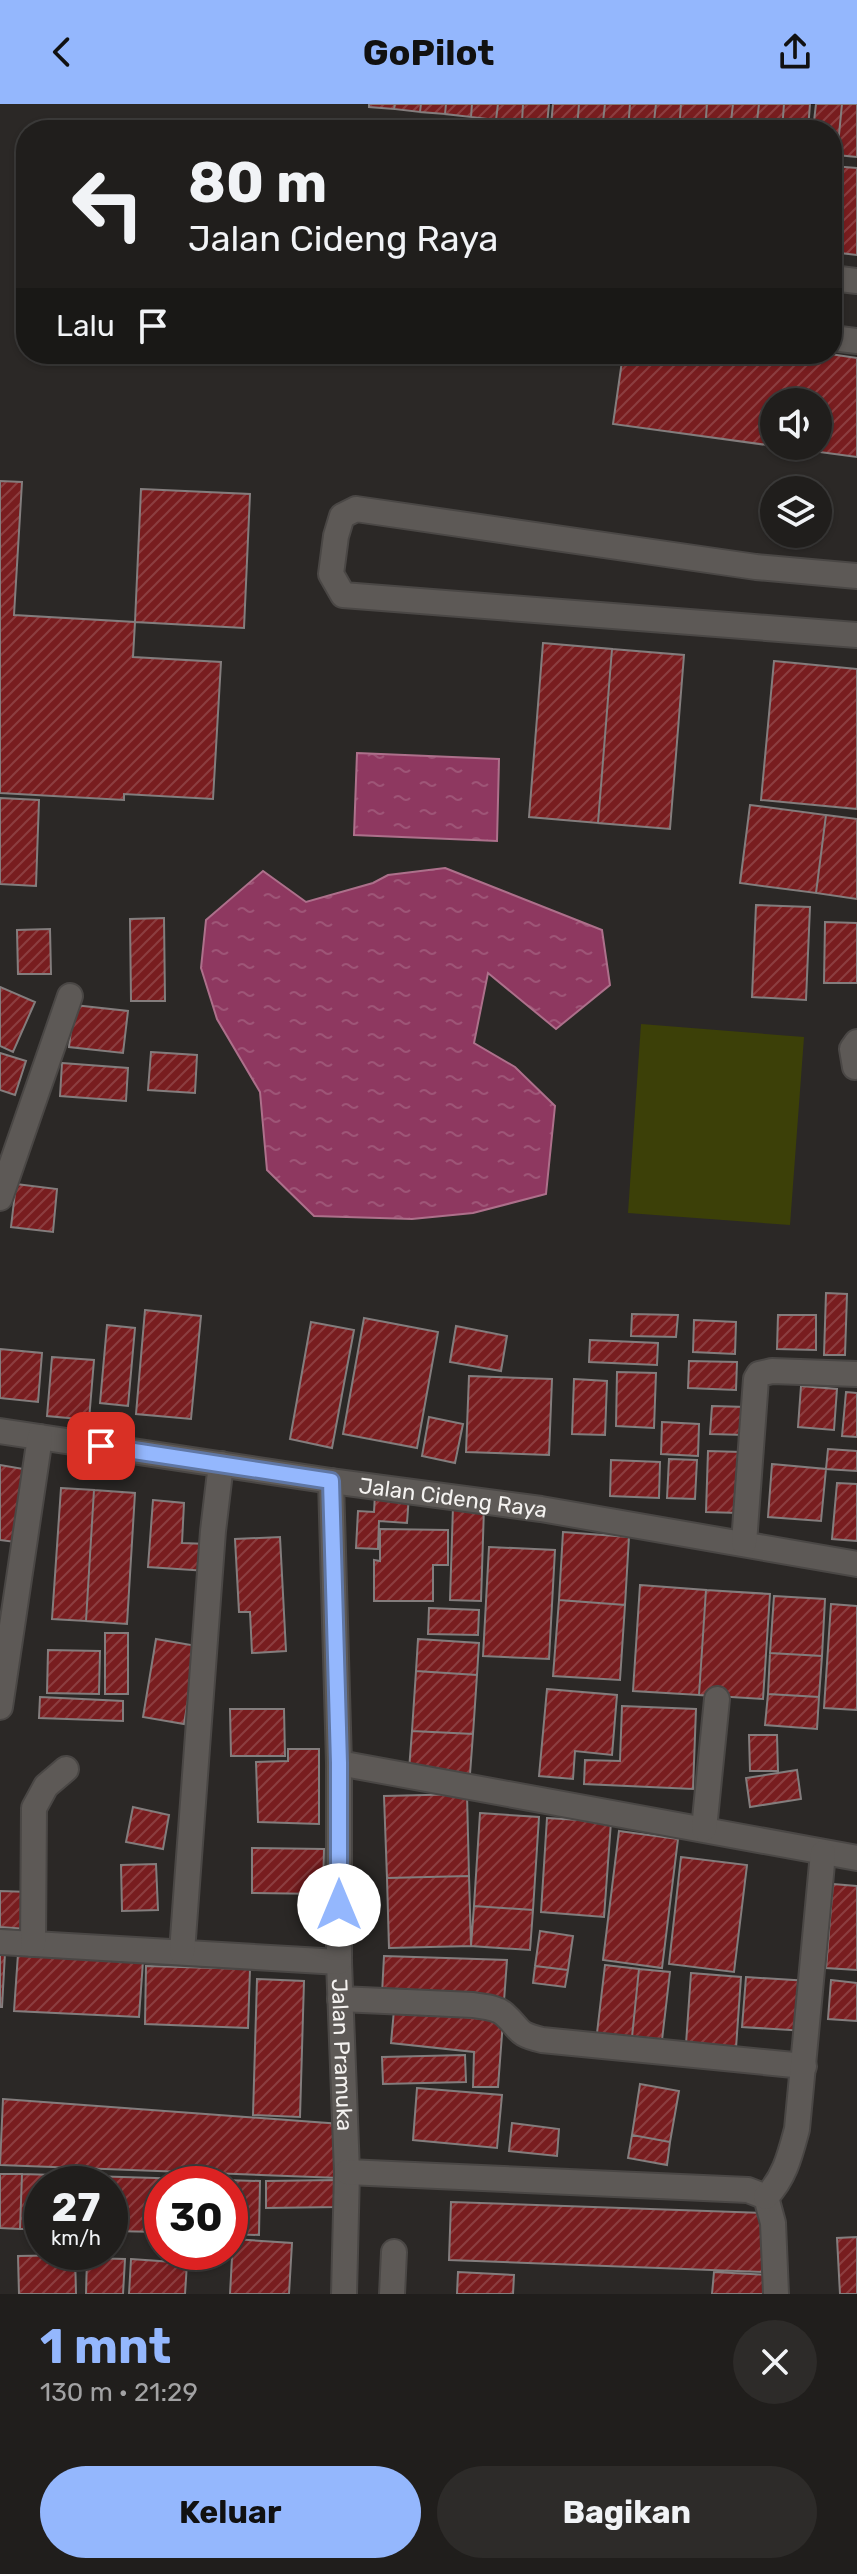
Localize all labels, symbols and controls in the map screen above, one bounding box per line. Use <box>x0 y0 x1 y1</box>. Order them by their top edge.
icon: back <box>40 30 84 74</box>
icon: share <box>773 30 817 74</box>
text: GoPilot <box>363 31 494 74</box>
text: 80 m <box>188 150 327 216</box>
icon: left <box>56 152 160 256</box>
text: Jalan Cideng Raya <box>188 217 498 260</box>
icon: arrive <box>131 304 175 348</box>
text: Lalu <box>56 308 115 344</box>
map controls <box>760 388 832 548</box>
button: sound <box>760 388 832 460</box>
button: layers <box>760 476 832 548</box>
pin <box>67 1412 135 1480</box>
icon: arrive <box>79 1424 123 1468</box>
street label: Jalan Cideng Raya <box>357 1472 549 1524</box>
position arrow <box>297 1863 381 1947</box>
street label: Jalan Pramuka <box>326 1978 358 2132</box>
speed limit sign: 30 <box>144 2166 248 2270</box>
text: 27 <box>52 2184 100 2231</box>
text: km/h <box>51 2226 101 2250</box>
text: 1 mnt <box>40 2318 171 2375</box>
button: close <box>733 2320 817 2404</box>
text: 130 m · 21:29 <box>40 2377 198 2408</box>
button: Keluar <box>40 2466 421 2558</box>
button: Bagikan <box>437 2466 817 2558</box>

